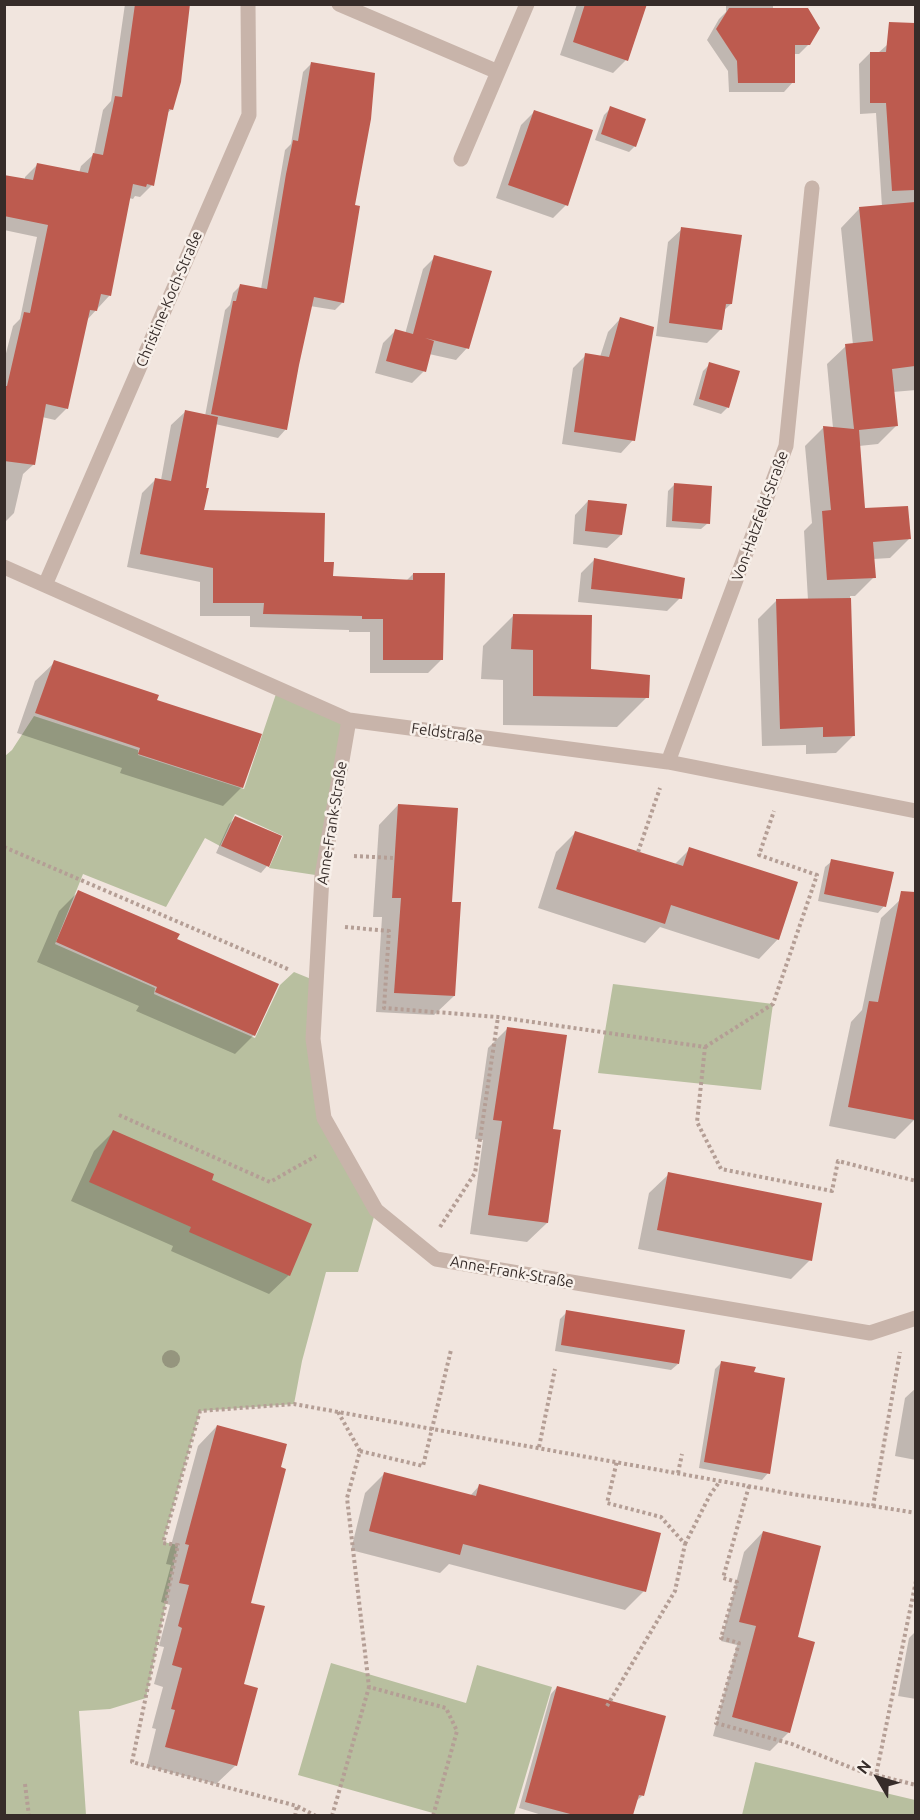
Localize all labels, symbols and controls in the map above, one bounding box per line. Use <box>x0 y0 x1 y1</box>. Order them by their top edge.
street label: Christine-Koch-Straße <box>132 228 206 370</box>
street label: Von-Hatzfeld-Straße <box>728 449 792 583</box>
street label: Feldstraße <box>410 719 484 747</box>
street label: Anne-Frank-Straße <box>313 760 351 886</box>
street label: Anne-Frank-Straße <box>449 1252 575 1292</box>
north arrow <box>848 1748 908 1808</box>
text: N <box>853 1757 875 1777</box>

